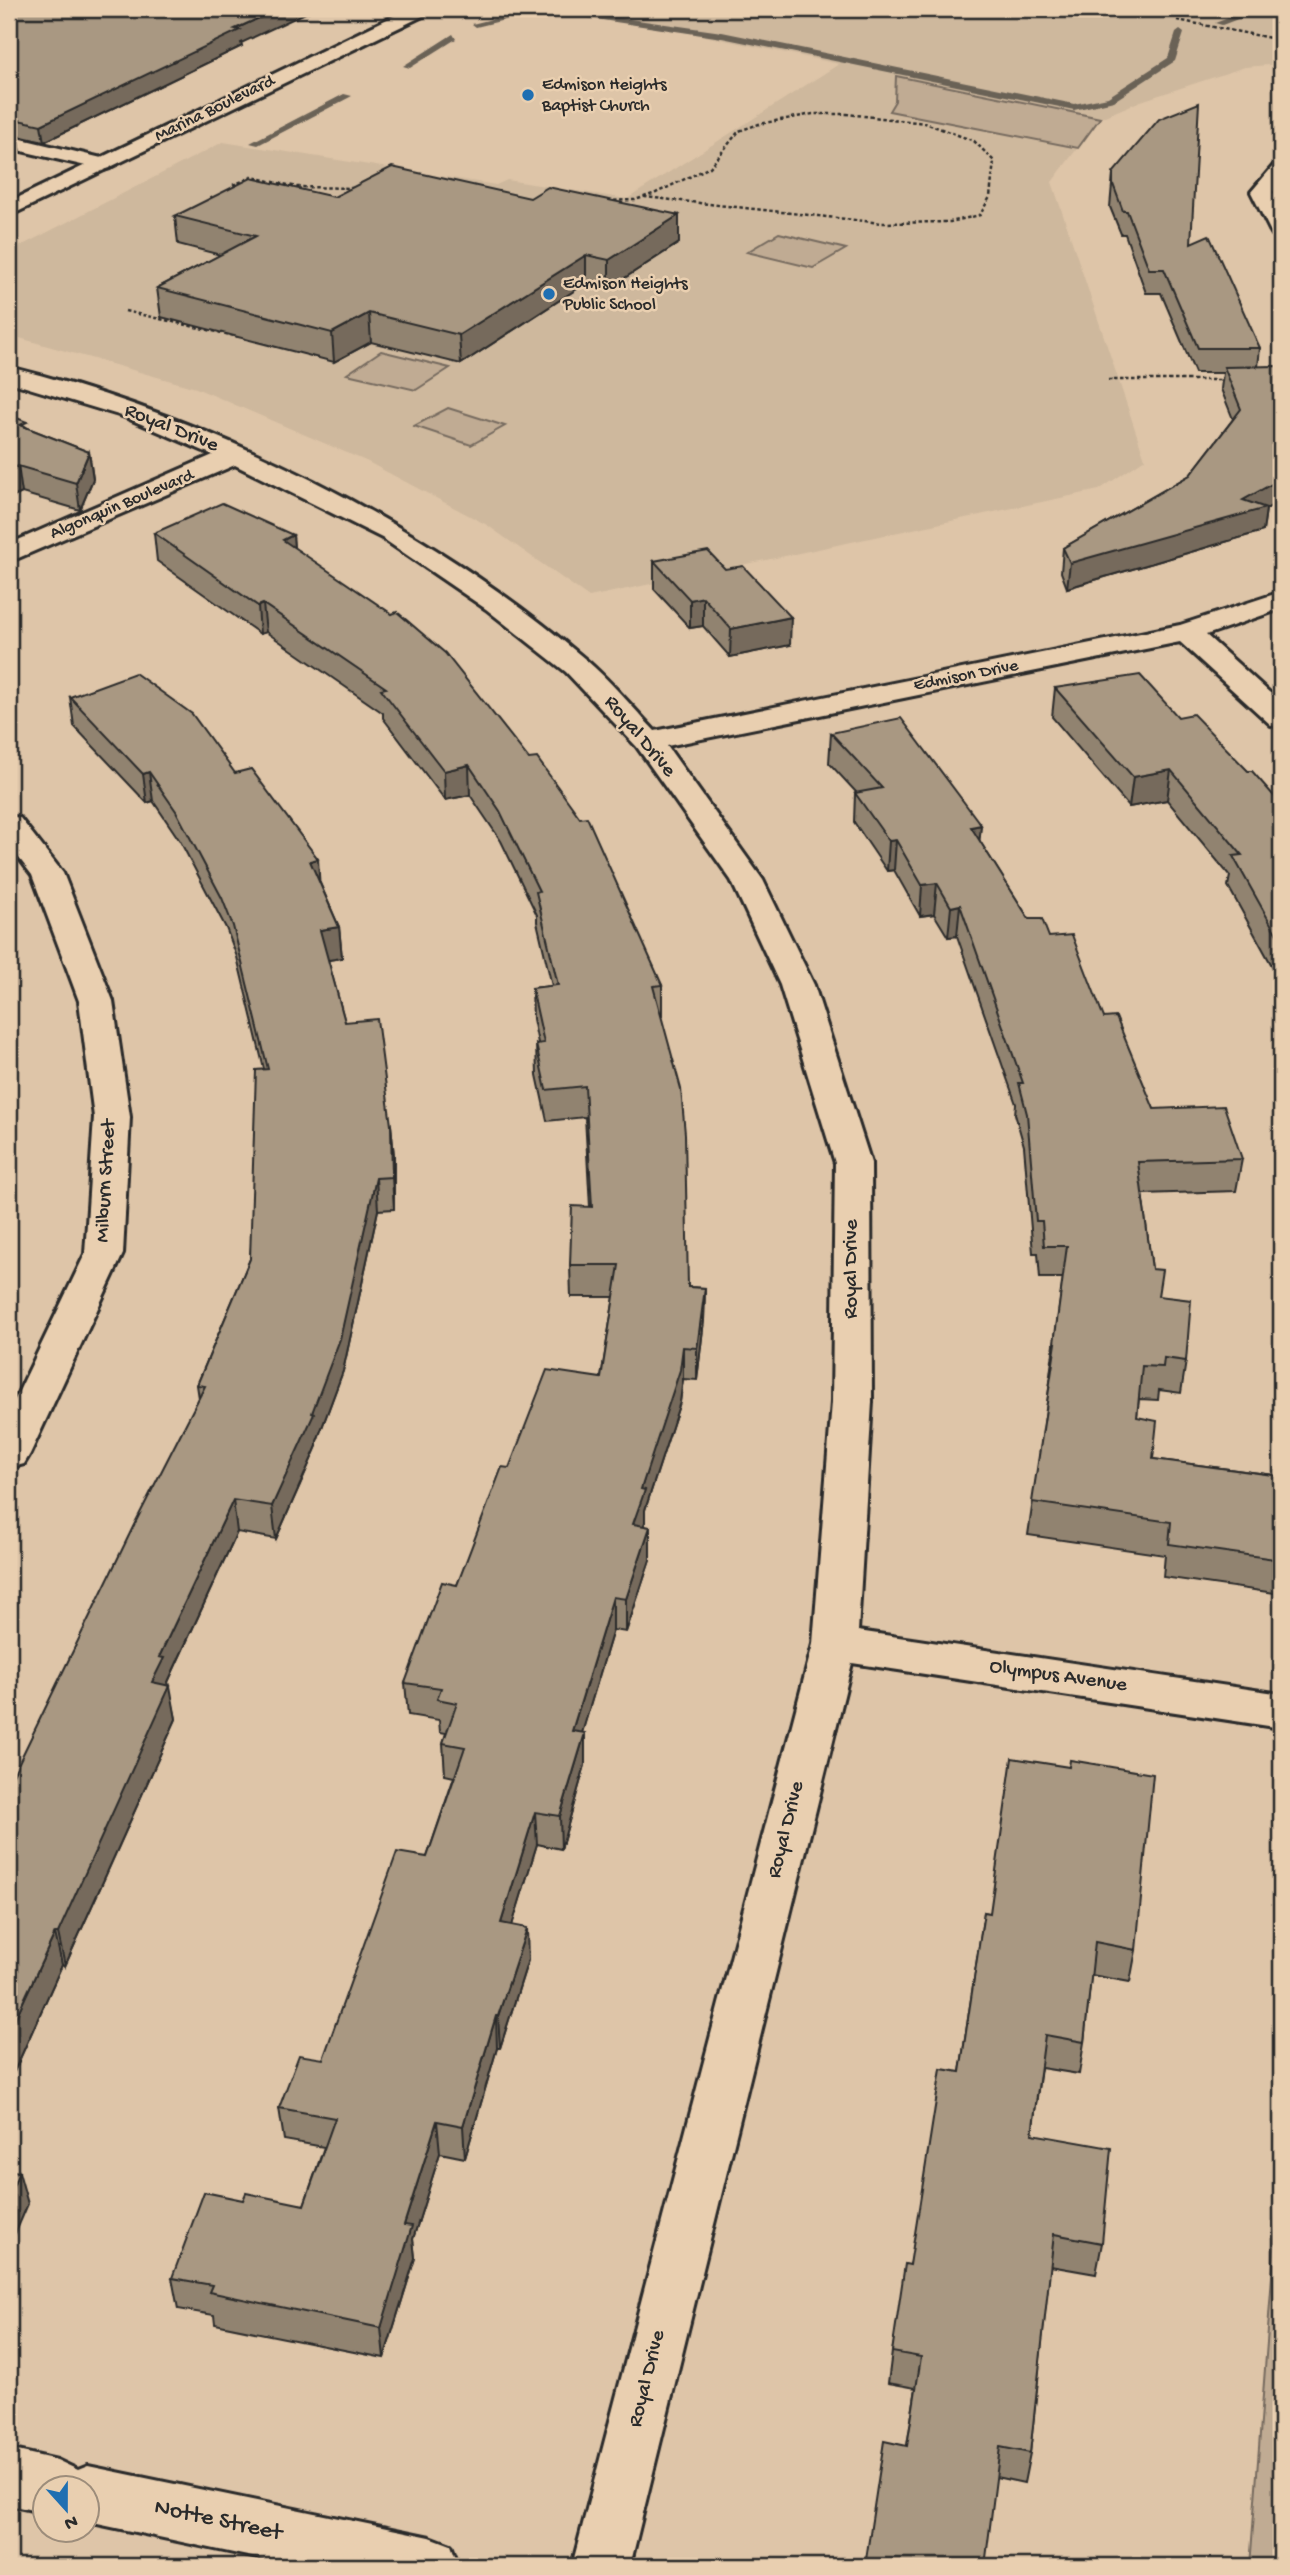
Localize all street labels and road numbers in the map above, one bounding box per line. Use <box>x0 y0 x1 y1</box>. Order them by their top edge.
street label: Marina Boulevard <box>152 70 280 147</box>
street label: Royal Drive <box>120 399 223 460</box>
street label: Algonquin Boulevard <box>47 465 198 545</box>
street label: Edmison Drive <box>912 655 1021 696</box>
street label: Royal Drive <box>598 691 681 784</box>
street label: Milburn Street <box>91 1116 123 1243</box>
street label: Royal Drive <box>840 1218 865 1319</box>
street label: Olympus Avenue <box>988 1655 1129 1699</box>
street label: Royal Drive <box>763 1778 811 1881</box>
street label: Royal Drive <box>624 2327 672 2430</box>
street label: Notte Street <box>152 2493 287 2549</box>

